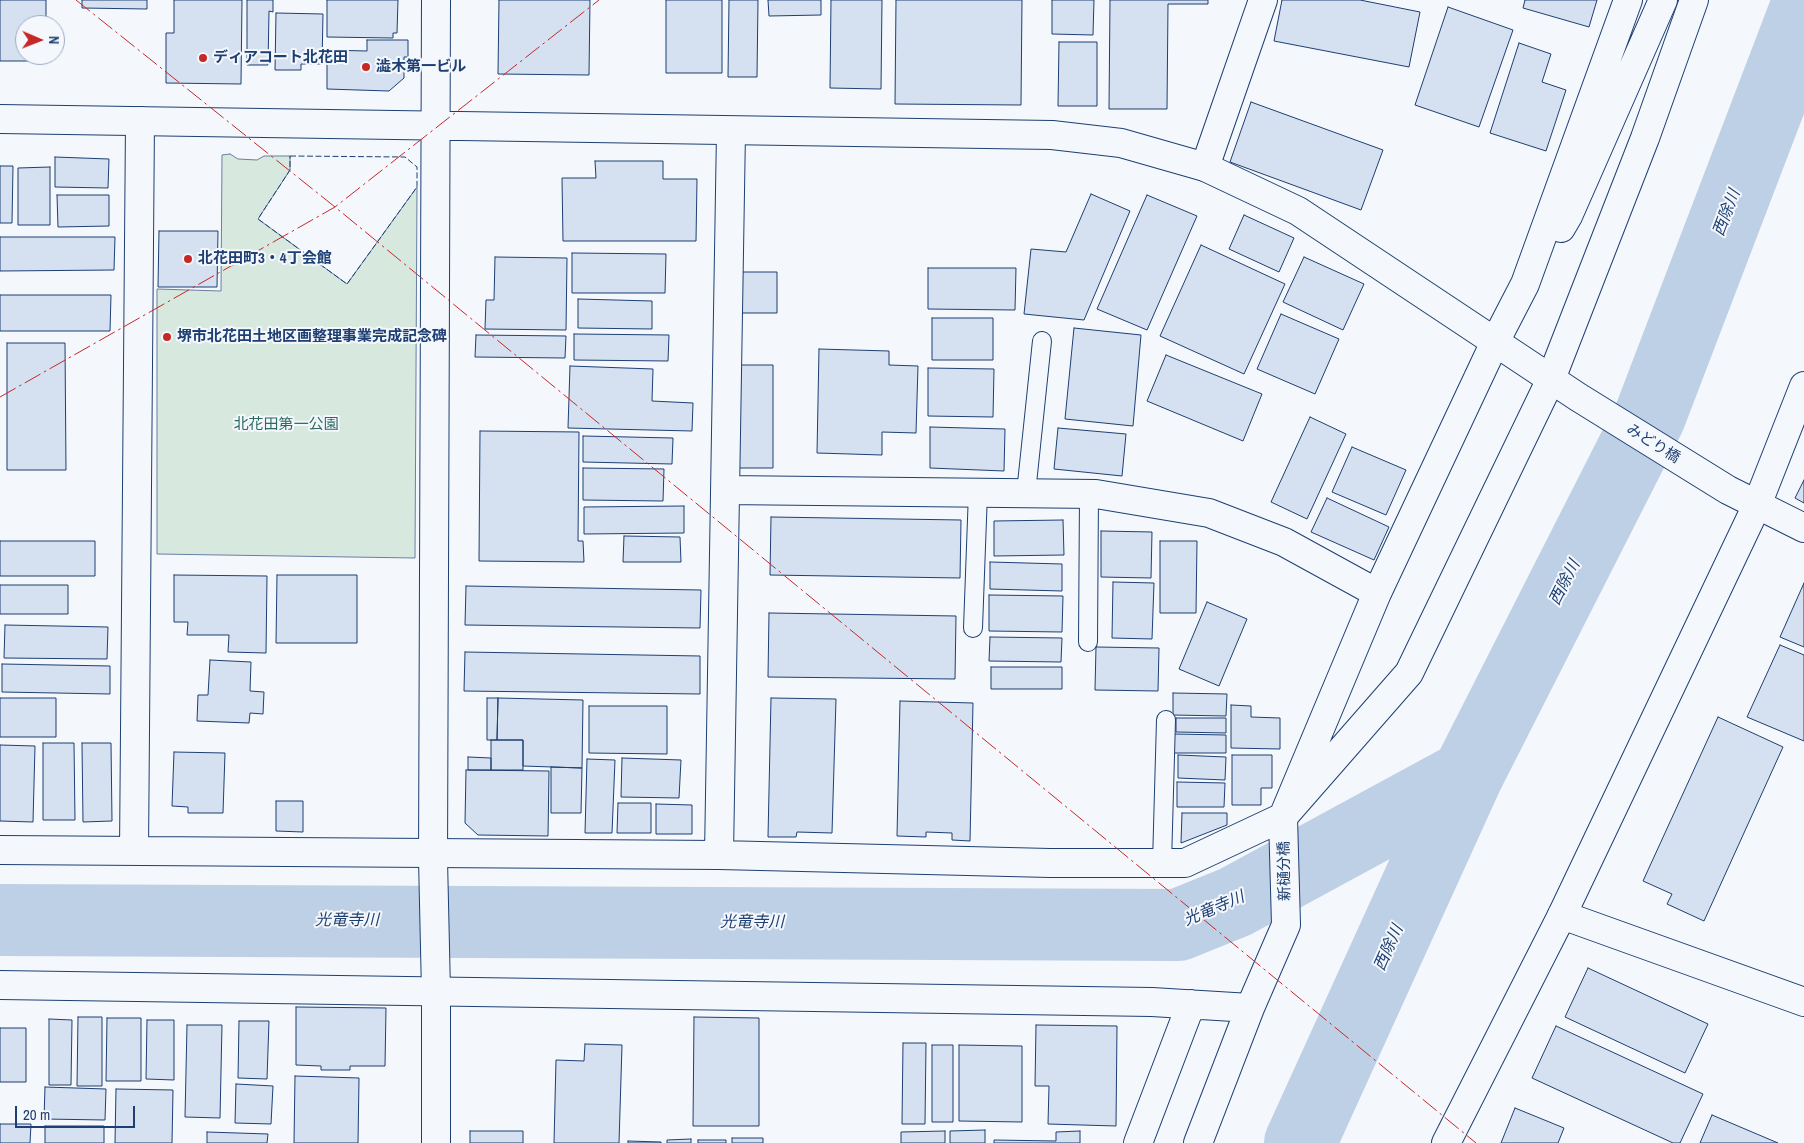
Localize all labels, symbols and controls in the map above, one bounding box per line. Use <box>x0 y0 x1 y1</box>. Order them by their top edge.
north arrow <box>15 15 65 65</box>
text: N <box>45 36 63 45</box>
place label: ディアコート北花田 <box>213 49 348 67</box>
marker: ディアコート北花田 <box>197 52 209 64</box>
place label: 澁木第一ビル <box>376 58 466 76</box>
marker: 澁木第一ビル <box>360 61 372 73</box>
water label: 西除川 <box>1709 187 1745 239</box>
place label: 北花田町3・4丁会館 <box>198 250 332 268</box>
marker: 北花田町3・4丁会館 <box>182 253 194 265</box>
place label: 堺市北花田土地区画整理事業完成記念碑 <box>177 328 447 346</box>
marker: 堺市北花田土地区画整理事業完成記念碑 <box>161 331 173 343</box>
park label: 北花田第一公園 <box>234 416 338 434</box>
street label: みどり橋 <box>1623 420 1683 468</box>
water label: 西除川 <box>1546 557 1584 609</box>
street label: 新樋分橋 <box>1275 841 1295 901</box>
water label: 光竜寺川 <box>1181 888 1247 930</box>
water label: 光竜寺川 <box>315 911 379 931</box>
water label: 光竜寺川 <box>720 913 784 933</box>
water label: 西除川 <box>1370 922 1408 974</box>
scale bar <box>18 1096 138 1128</box>
text: 20 m <box>23 1104 50 1125</box>

